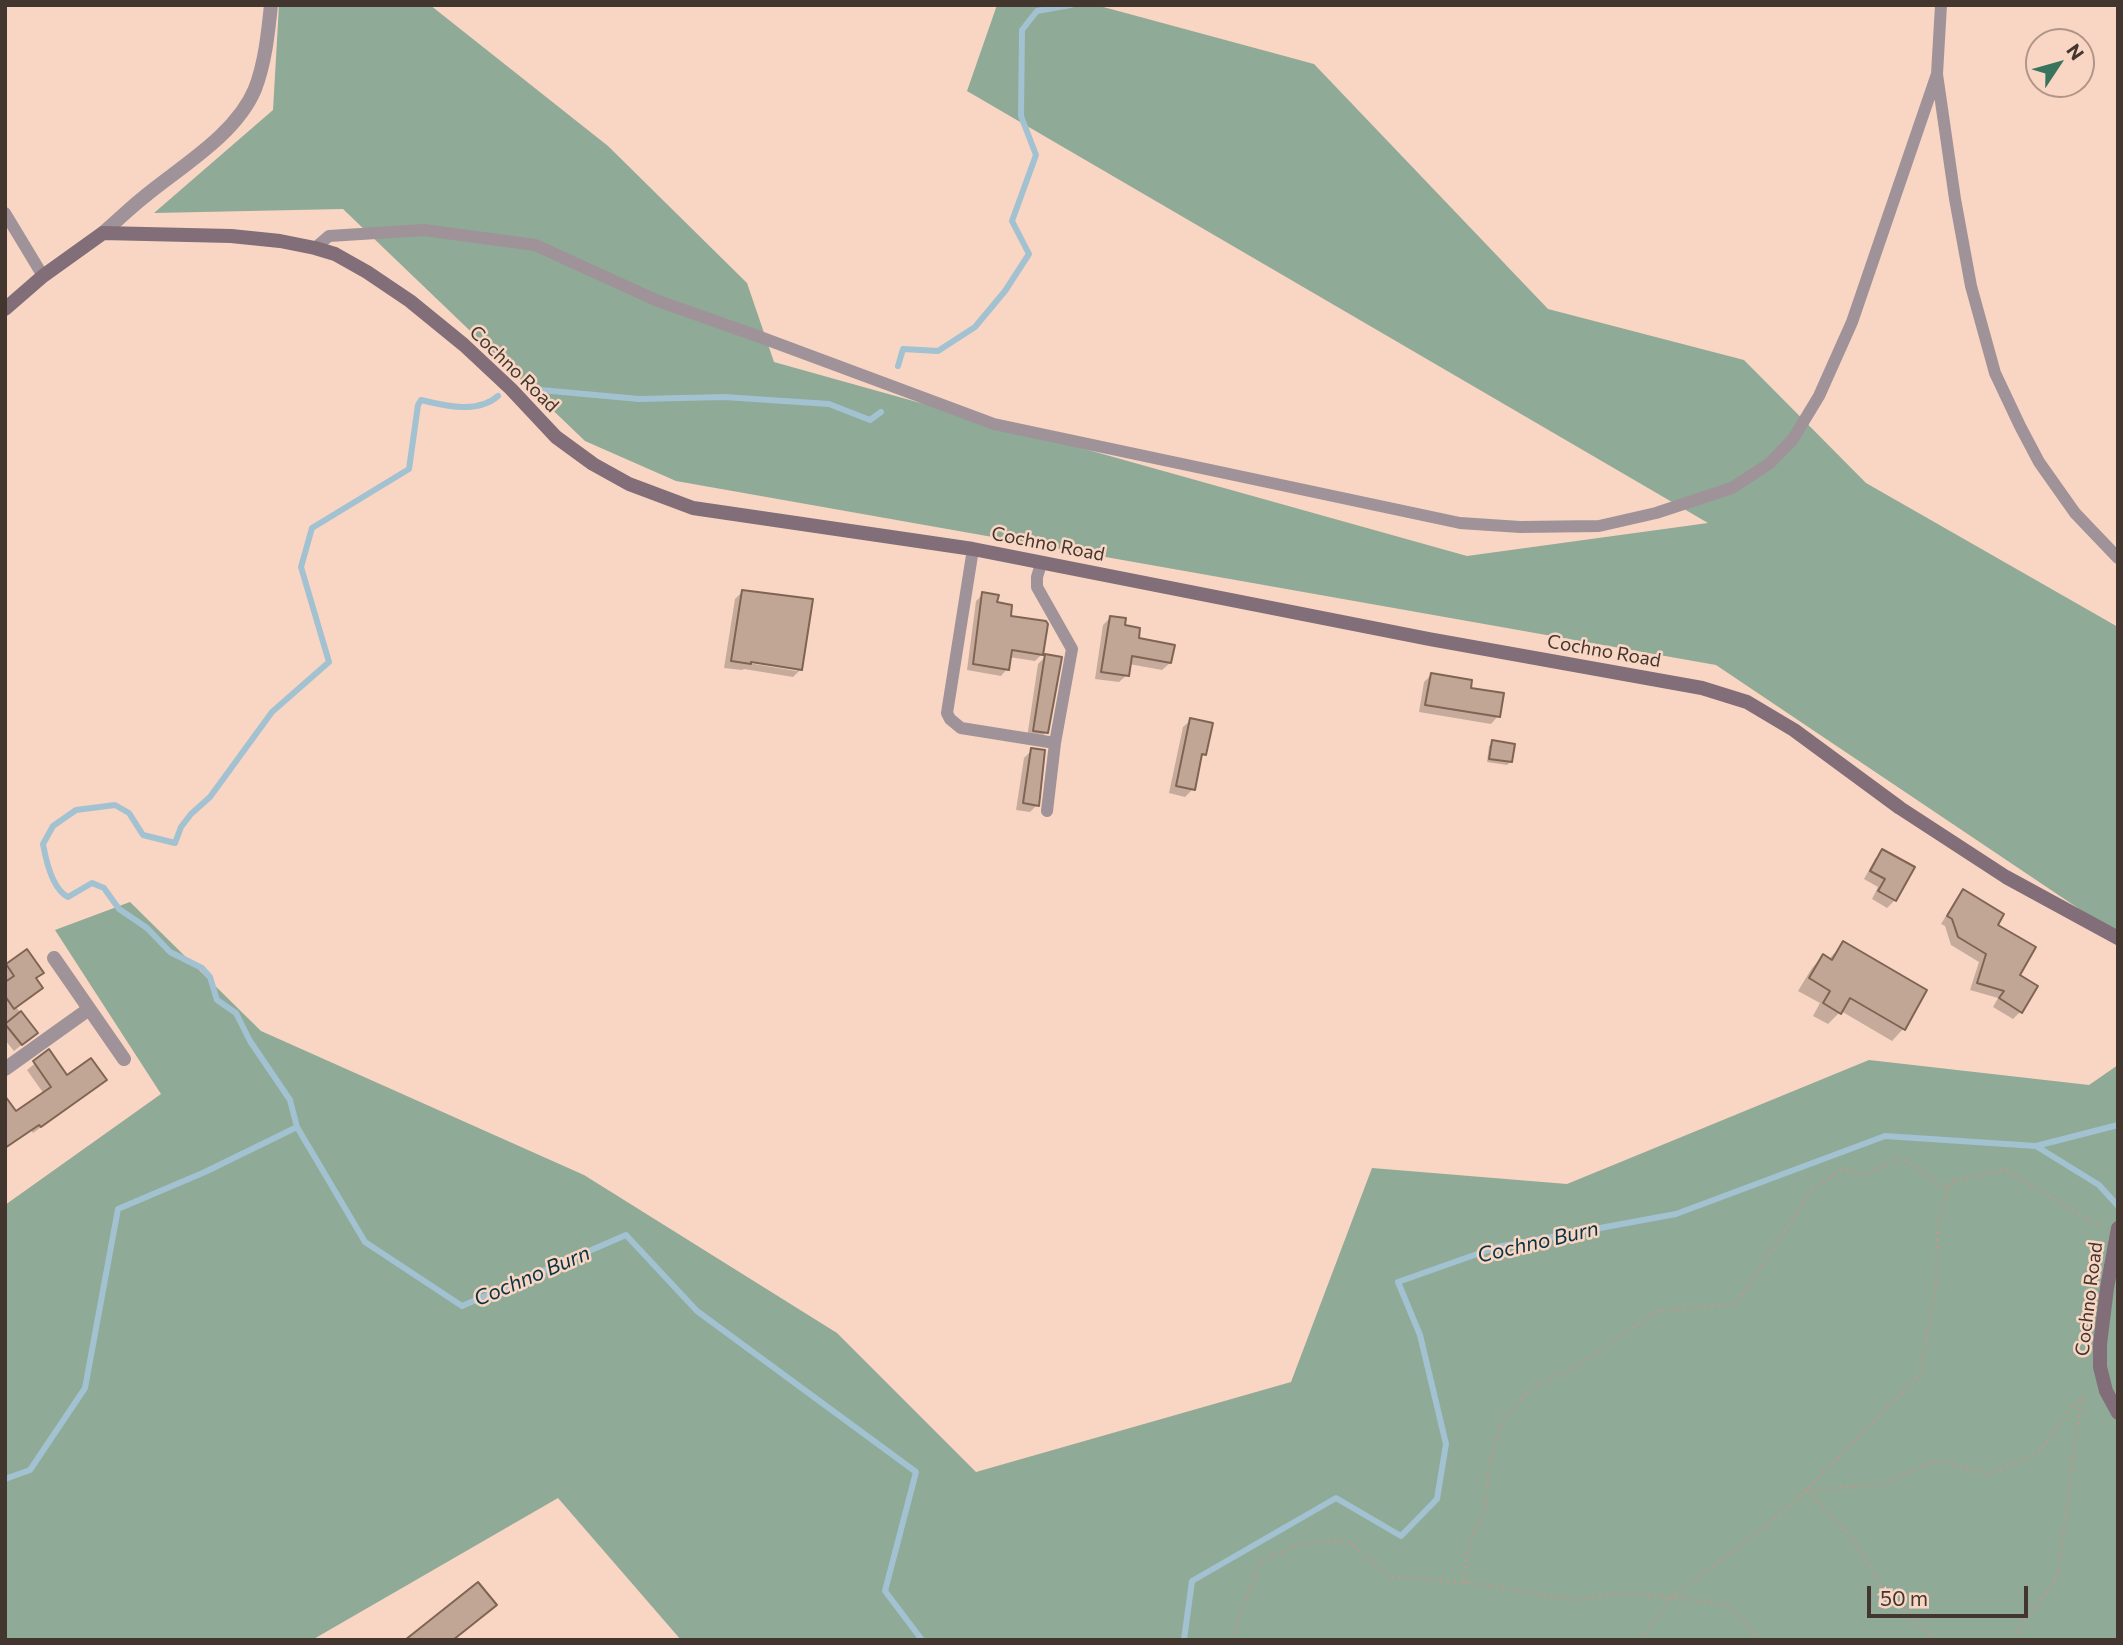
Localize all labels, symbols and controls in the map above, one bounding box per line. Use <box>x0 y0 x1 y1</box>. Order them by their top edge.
north arrow <box>2025 28 2095 98</box>
text: N <box>2062 39 2089 64</box>
street label: Cochno Road <box>465 321 563 417</box>
street label: Cochno Road <box>989 522 1107 566</box>
street label: Cochno Road <box>1545 630 1663 672</box>
water label: Cochno Burn <box>1475 1216 1601 1268</box>
water label: Cochno Burn <box>470 1240 594 1312</box>
street label: Cochno Road <box>2071 1241 2107 1357</box>
scale bar <box>1871 1572 2032 1616</box>
text: 50 m <box>1880 1585 1928 1610</box>

